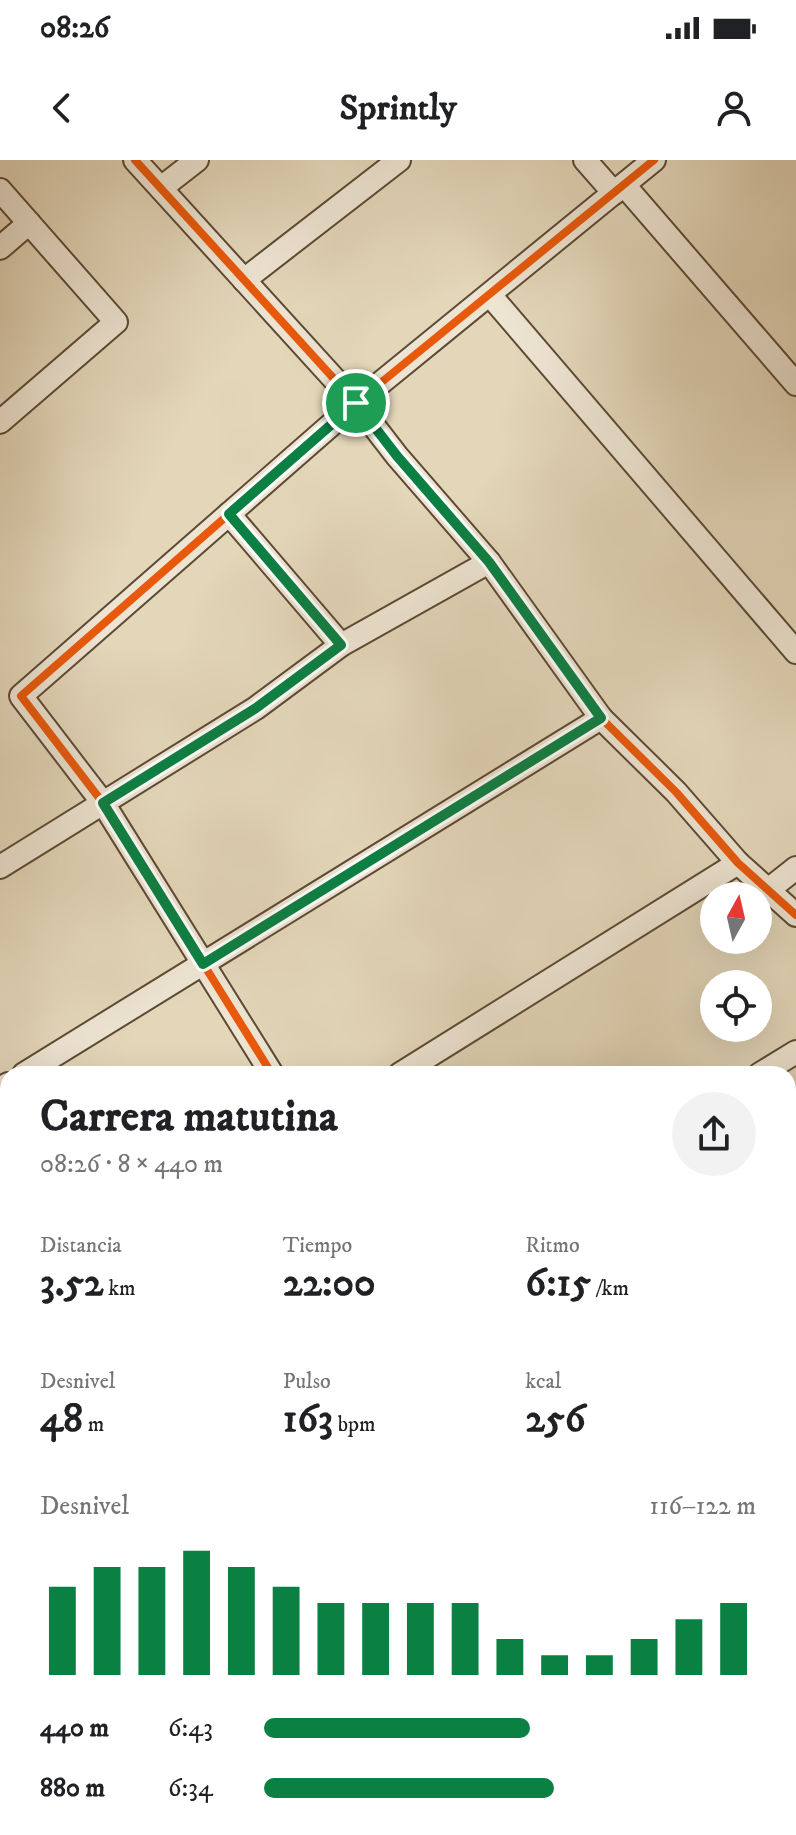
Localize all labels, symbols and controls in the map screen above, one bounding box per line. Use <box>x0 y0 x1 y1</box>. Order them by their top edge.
text: 08:26 <box>40 10 109 47</box>
icon: back <box>40 86 84 130</box>
text: Sprintly <box>339 86 457 131</box>
icon: person <box>712 86 756 130</box>
pin <box>322 369 390 437</box>
icon: arrive <box>334 381 378 425</box>
north arrow <box>700 882 772 954</box>
map controls <box>700 882 772 1042</box>
button: locate <box>700 970 772 1042</box>
text: Carrera matutina <box>40 1090 338 1145</box>
button: share <box>672 1092 756 1176</box>
text: 08:26 · 8 × 440 m <box>40 1148 223 1181</box>
text: Distancia <box>40 1232 122 1259</box>
text: Tiempo <box>283 1232 352 1259</box>
text: Ritmo <box>525 1232 580 1259</box>
text: 3.52 <box>40 1259 103 1309</box>
text: 22:00 <box>283 1259 375 1309</box>
text: 6:15 <box>525 1259 591 1309</box>
text: km <box>103 1275 136 1302</box>
text: /km <box>591 1275 629 1302</box>
text: Desnivel <box>40 1368 115 1395</box>
text: Pulso <box>283 1368 331 1395</box>
text: kcal <box>525 1368 561 1395</box>
text: 48 <box>40 1395 83 1445</box>
text: 163 <box>283 1395 333 1445</box>
text: 256 <box>525 1395 585 1445</box>
text: m <box>83 1411 104 1438</box>
text: bpm <box>333 1411 376 1438</box>
text: Desnivel <box>40 1490 129 1523</box>
text: 116–122 m <box>650 1490 756 1523</box>
text: 440 m <box>40 1712 109 1745</box>
text: 6:43 <box>168 1712 213 1745</box>
text: 880 m <box>40 1772 105 1805</box>
text: 6:34 <box>168 1772 213 1805</box>

